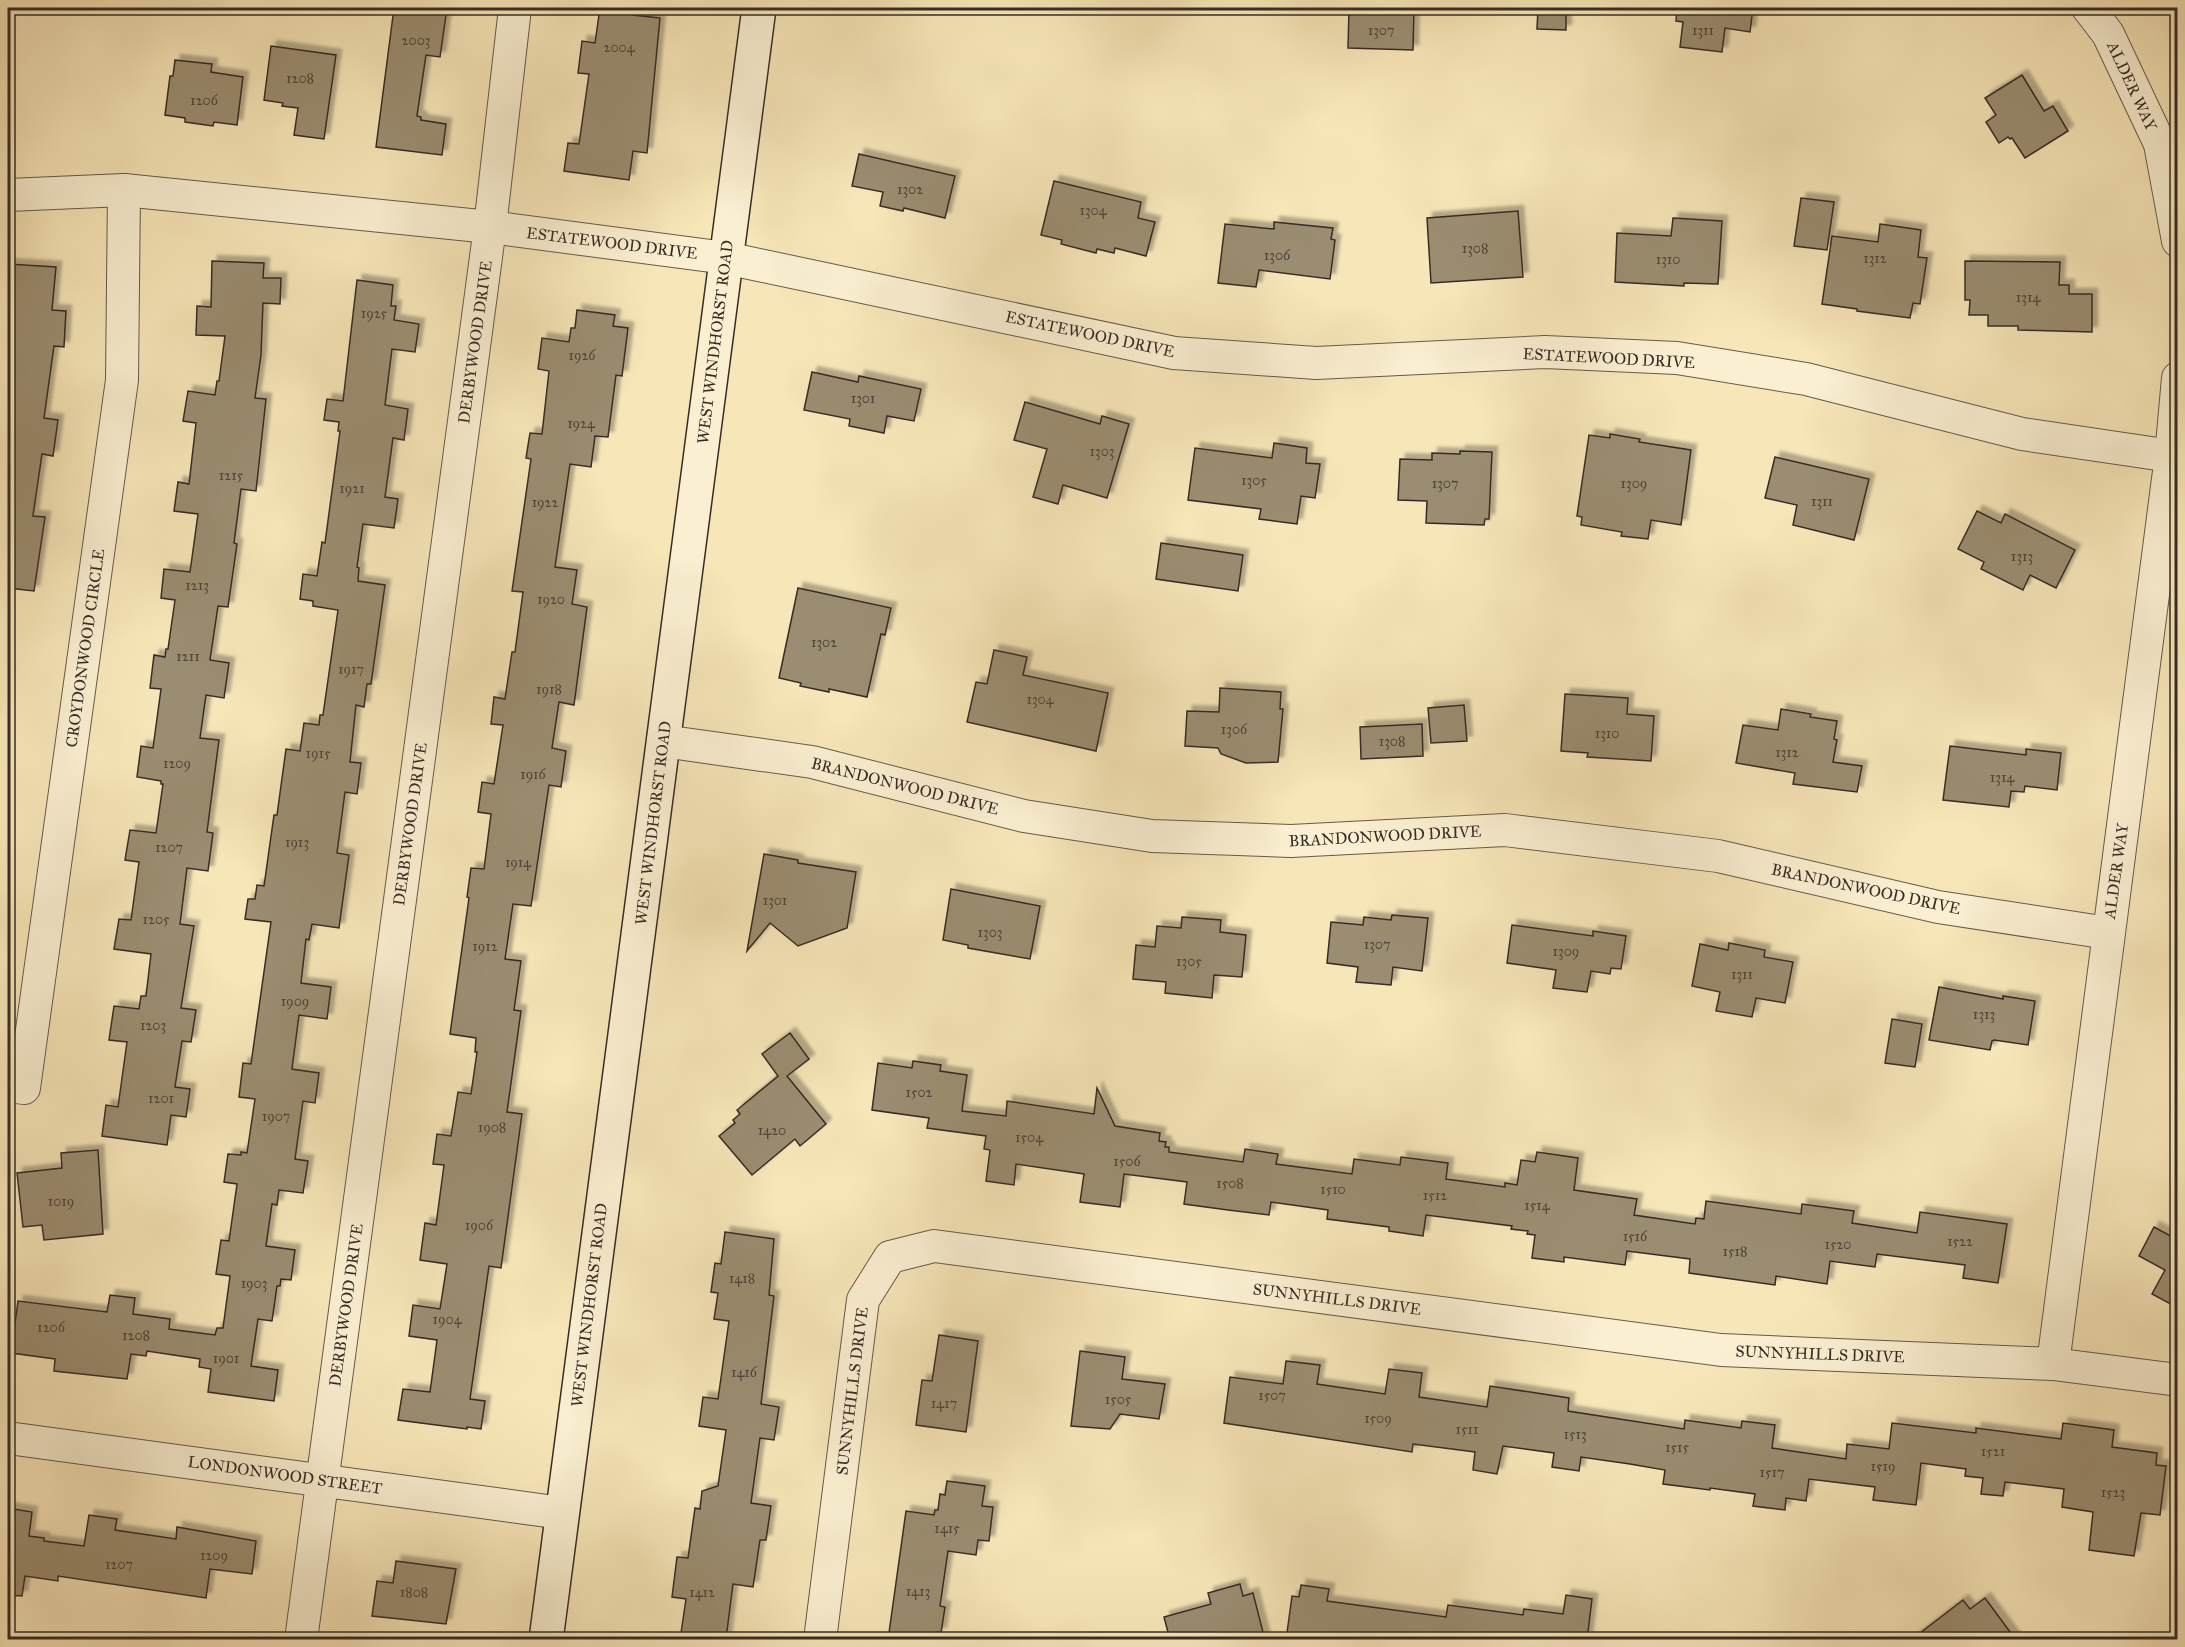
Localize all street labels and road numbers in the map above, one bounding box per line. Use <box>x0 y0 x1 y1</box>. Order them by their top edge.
street label: ALDER WAY <box>2103 37 2161 134</box>
street label: ESTATEWOOD DRIVE <box>525 223 699 263</box>
street label: WEST WINDHORST ROAD <box>693 239 737 445</box>
street label: DERBYWOOD DRIVE <box>454 259 496 425</box>
street label: ESTATEWOOD DRIVE <box>1004 307 1176 361</box>
street label: ESTATEWOOD DRIVE <box>1522 344 1696 372</box>
street label: CROYDONWOOD CIRCLE <box>62 547 108 749</box>
street label: WEST WINDHORST ROAD <box>631 720 675 926</box>
street label: DERBYWOOD DRIVE <box>389 741 431 907</box>
street label: BRANDONWOOD DRIVE <box>809 753 1001 819</box>
street label: BRANDONWOOD DRIVE <box>1288 821 1482 851</box>
street label: ALDER WAY <box>2100 821 2132 921</box>
street label: BRANDONWOOD DRIVE <box>1770 860 1962 918</box>
street label: WEST WINDHORST ROAD <box>567 1202 611 1408</box>
street label: DERBYWOOD DRIVE <box>325 1222 367 1388</box>
street label: SUNNYHILLS DRIVE <box>1252 1279 1422 1319</box>
street label: SUNNYHILLS DRIVE <box>832 1306 872 1476</box>
street label: SUNNYHILLS DRIVE <box>1735 1342 1905 1366</box>
street label: LONDONWOOD STREET <box>187 1452 384 1498</box>

